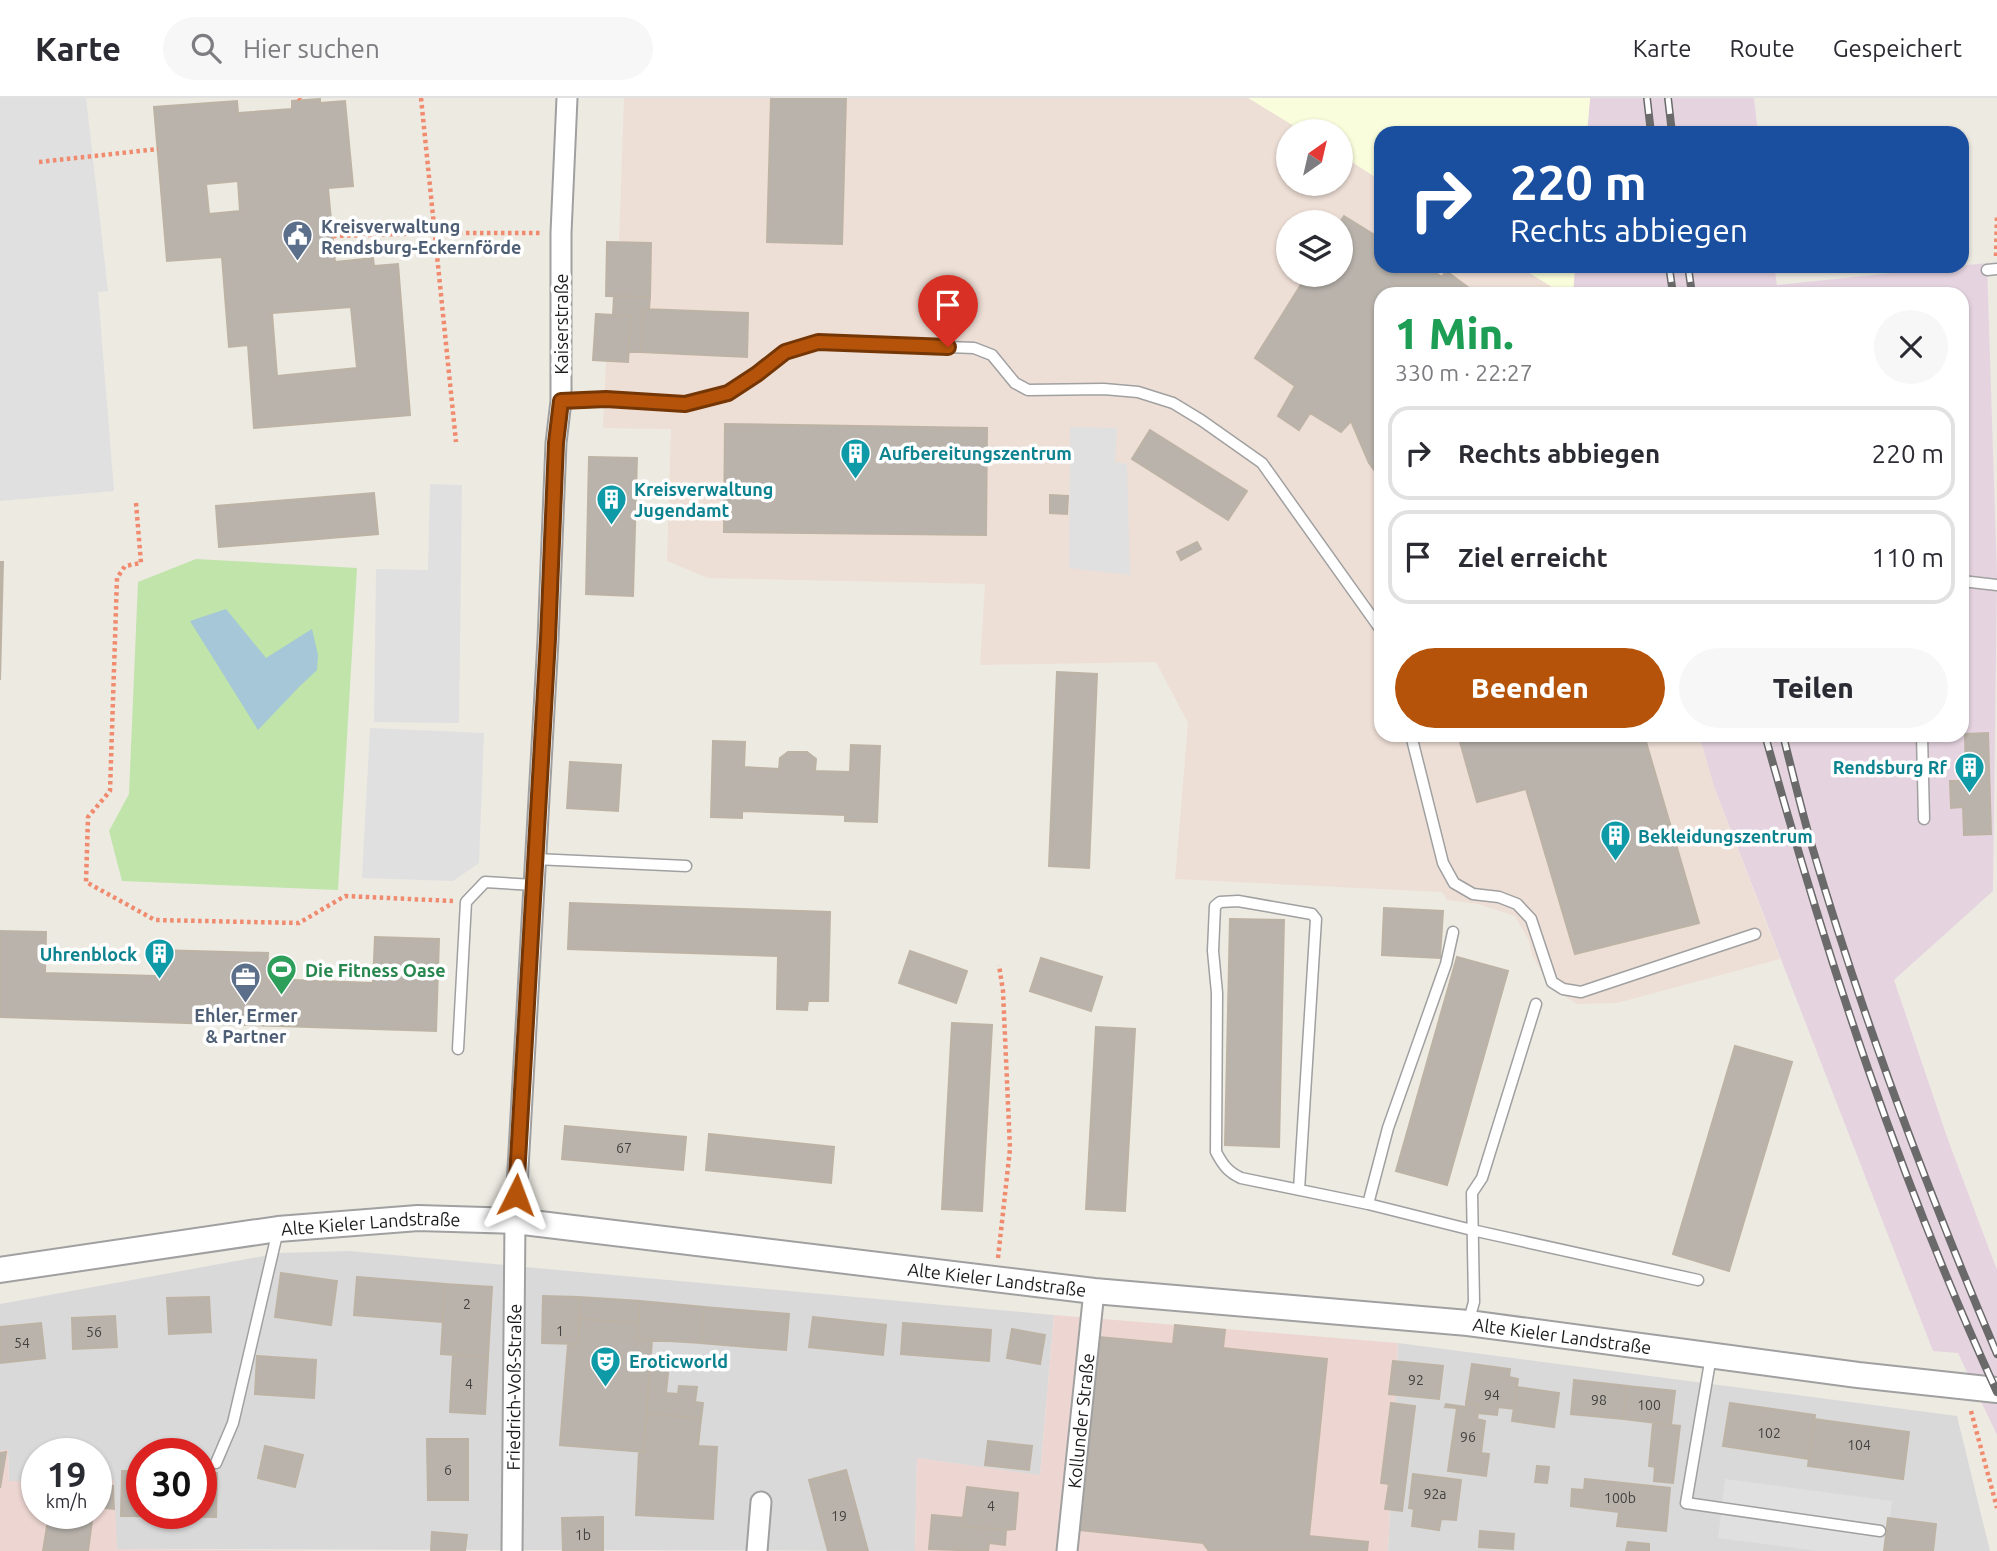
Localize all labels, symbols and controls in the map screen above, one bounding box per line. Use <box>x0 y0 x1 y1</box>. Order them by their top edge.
search box <box>163 17 653 80</box>
icon: search <box>187 29 225 67</box>
text: Karte <box>35 30 121 67</box>
text: Hier suchen <box>243 34 380 63</box>
text: Karte <box>1633 35 1691 62</box>
text: Route <box>1729 35 1795 62</box>
text: Gespeichert <box>1833 35 1962 62</box>
north arrow <box>1276 119 1353 196</box>
map controls <box>1276 119 1353 287</box>
icon: right <box>1395 154 1486 245</box>
text: 220 m <box>1510 154 1647 209</box>
button: layers <box>1276 210 1353 287</box>
text: Rechts abbiegen <box>1510 212 1748 248</box>
place label: Kreisverwaltung Rendsburg-Eckernförde <box>321 216 521 257</box>
public building icon: Kreisverwaltung Rendsburg-Eckernförde <box>281 219 315 263</box>
street label: Kaiserstraße <box>551 274 571 374</box>
pin <box>918 275 978 347</box>
icon: arrive <box>929 286 967 324</box>
text: 1 Min. <box>1395 310 1514 357</box>
button: close <box>1874 310 1948 384</box>
text: 330 m · 22:27 <box>1395 360 1533 385</box>
icon: right <box>1399 434 1437 472</box>
building icon: Aufbereitungszentrum <box>839 436 873 480</box>
text: Rechts abbiegen <box>1458 439 1660 468</box>
text: 220 m <box>1872 439 1944 468</box>
place label: Aufbereitungszentrum <box>879 443 1072 463</box>
place label: Kreisverwaltung Jugendamt <box>634 479 773 520</box>
building icon: Kreisverwaltung Jugendamt <box>594 482 628 526</box>
icon: arrive <box>1399 538 1437 576</box>
text: Ziel erreicht <box>1458 543 1608 572</box>
text: 110 m <box>1872 543 1944 572</box>
button: Beenden <box>1395 648 1665 728</box>
button: Teilen <box>1679 648 1948 728</box>
building icon: Rendsburg Rf <box>1953 750 1987 794</box>
place label: Rendsburg Rf <box>1833 757 1948 777</box>
building icon: Bekleidungszentrum <box>1598 819 1632 863</box>
place label: Bekleidungszentrum <box>1638 826 1813 846</box>
building icon: Uhrenblock <box>143 937 177 981</box>
place label: Uhrenblock <box>40 944 137 964</box>
sports icon: Die Fitness Oase <box>265 953 299 997</box>
office icon: Ehler, Ermer & Partner <box>229 960 263 1004</box>
place label: Die Fitness Oase <box>305 960 446 980</box>
place label: Ehler, Ermer & Partner <box>194 1005 298 1046</box>
house number: 67 <box>616 1140 632 1156</box>
position arrow <box>479 1158 553 1232</box>
street label: Alte Kieler Landstraße <box>280 1208 461 1239</box>
street label: Alte Kieler Landstraße <box>907 1259 1087 1300</box>
house number: 2 <box>463 1296 471 1312</box>
street label: Friedrich-Voß-Straße <box>503 1304 524 1470</box>
street label: Alte Kieler Landstraße <box>1472 1314 1653 1357</box>
house number: 1 <box>556 1323 564 1339</box>
house number: 56 <box>86 1324 102 1340</box>
house number: 54 <box>14 1335 30 1351</box>
theatre icon: Eroticworld <box>589 1344 623 1388</box>
place label: Eroticworld <box>629 1351 728 1371</box>
street label: Kollunder Straße <box>1064 1352 1098 1489</box>
house number: 92 <box>1408 1372 1424 1388</box>
house number: 4 <box>465 1376 473 1392</box>
house number: 94 <box>1484 1387 1500 1403</box>
house number: 98 <box>1591 1392 1607 1408</box>
house number: 100 <box>1637 1397 1661 1413</box>
house number: 102 <box>1757 1425 1781 1441</box>
house number: 96 <box>1460 1429 1476 1445</box>
house number: 104 <box>1847 1437 1871 1453</box>
speed limit sign: 30 <box>126 1438 217 1529</box>
text: 19 <box>47 1454 86 1494</box>
house number: 6 <box>444 1462 452 1478</box>
house number: 92a <box>1424 1486 1447 1502</box>
house number: 100b <box>1604 1490 1636 1506</box>
text: km/h <box>46 1491 87 1511</box>
house number: 4 <box>987 1498 995 1514</box>
house number: 19 <box>831 1508 847 1524</box>
house number: 1b <box>575 1527 591 1543</box>

